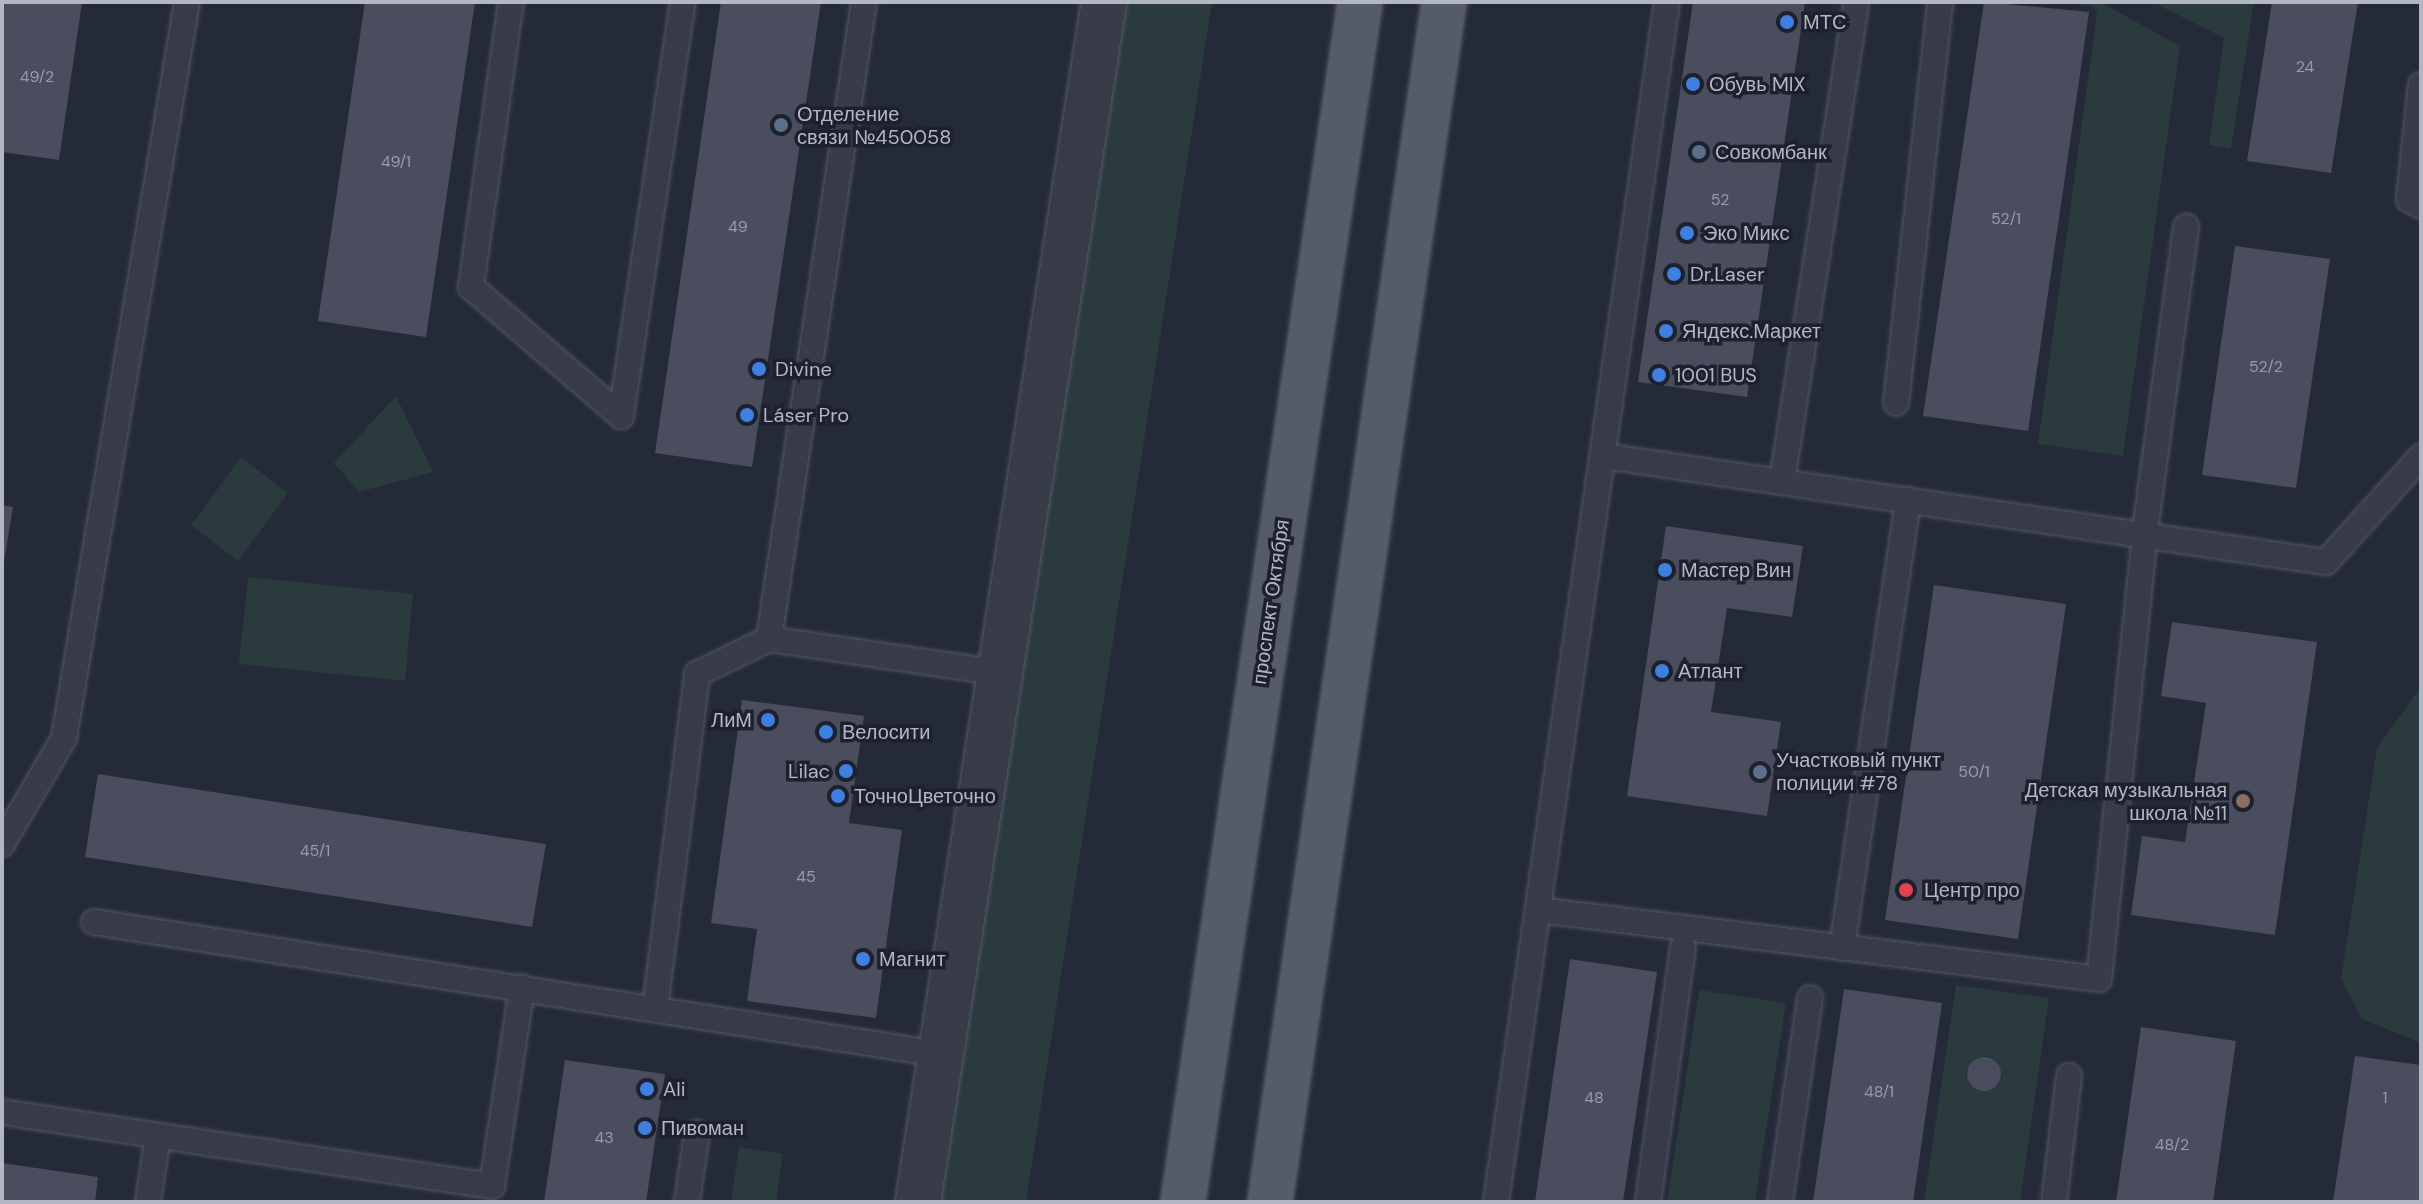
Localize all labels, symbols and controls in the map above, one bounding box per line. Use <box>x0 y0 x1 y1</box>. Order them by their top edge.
place label: МТС <box>1803 10 1846 34</box>
marker: МТС <box>1778 13 1796 31</box>
house number: 24 <box>2296 57 2314 77</box>
house number: 49/2 <box>20 67 54 87</box>
place label: Обувь MIX <box>1709 72 1805 96</box>
marker: Обувь MIX <box>1684 75 1702 93</box>
place label: Отделение связи №450058 <box>797 102 951 149</box>
marker: Отделение связи №450058 <box>772 116 790 134</box>
place label: Совкомбанк <box>1715 140 1827 164</box>
marker: Совкомбанк <box>1690 143 1708 161</box>
house number: 49/1 <box>381 152 411 172</box>
house number: 52 <box>1711 190 1729 210</box>
house number: 52/1 <box>1991 209 2021 229</box>
house number: 49 <box>728 217 748 237</box>
place label: Эко Микс <box>1703 221 1790 245</box>
marker: Эко Микс <box>1678 224 1696 242</box>
place label: Dr.Laser <box>1690 262 1765 286</box>
marker: Dr.Laser <box>1665 265 1683 283</box>
place label: Яндекс.Маркет <box>1682 319 1821 343</box>
marker: Яндекс.Маркет <box>1657 322 1675 340</box>
place label: Divine <box>775 357 832 381</box>
house number: 52/2 <box>2249 357 2283 377</box>
marker: Divine <box>750 360 768 378</box>
place label: 1001 BUS <box>1675 363 1757 387</box>
marker: 1001 BUS <box>1650 366 1668 384</box>
place label: Láser Pro <box>763 403 849 427</box>
marker: Láser Pro <box>738 406 756 424</box>
street label: проспект Октября <box>1248 518 1294 686</box>
place label: Мастер Вин <box>1681 558 1791 582</box>
marker: Мастер Вин <box>1656 561 1674 579</box>
place label: Атлант <box>1678 659 1743 683</box>
marker: Атлант <box>1653 662 1671 680</box>
place label: ЛиМ <box>711 708 752 732</box>
marker: ЛиМ <box>759 711 777 729</box>
place label: Велосити <box>842 720 930 744</box>
marker: Велосити <box>817 723 835 741</box>
place label: Участковый пункт полиции #78 <box>1776 748 1941 795</box>
place label: Lilac <box>788 759 830 783</box>
marker: Lilac <box>837 762 855 780</box>
house number: 50/1 <box>1958 762 1990 782</box>
marker: Участковый пункт полиции #78 <box>1751 763 1769 781</box>
place label: Детская музыкальная школа №11 <box>2025 778 2227 825</box>
place label: ТочноЦветочно <box>854 784 996 808</box>
marker: ТочноЦветочно <box>829 787 847 805</box>
marker: Детская музыкальная школа №11 <box>2234 792 2252 810</box>
house number: 45/1 <box>300 841 330 861</box>
house number: 45 <box>796 867 816 887</box>
place label: Центр про <box>1924 878 2020 902</box>
marker: Центр про <box>1895 879 1917 901</box>
place label: Магнит <box>879 947 946 971</box>
marker: Магнит <box>854 950 872 968</box>
place label: Ali <box>663 1077 686 1101</box>
marker: Ali <box>638 1080 656 1098</box>
house number: 48/1 <box>1864 1082 1894 1102</box>
house number: 48 <box>1584 1088 1604 1108</box>
house number: 1 <box>2383 1088 2387 1108</box>
place label: Пивоман <box>661 1116 744 1140</box>
marker: Пивоман <box>636 1119 654 1137</box>
house number: 43 <box>594 1128 614 1148</box>
house number: 48/2 <box>2155 1135 2189 1155</box>

